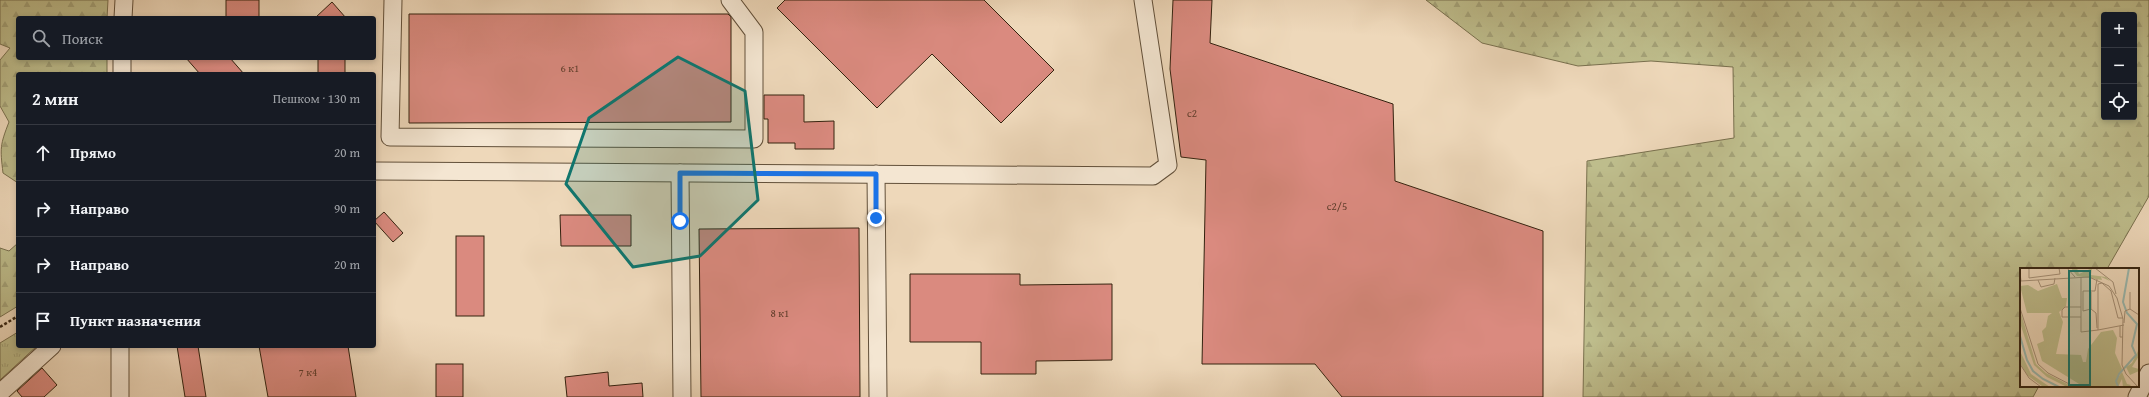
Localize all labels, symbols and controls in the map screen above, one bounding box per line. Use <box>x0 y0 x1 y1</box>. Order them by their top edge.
map controls <box>2101 12 2137 120</box>
button: + <box>2101 12 2137 48</box>
search box <box>16 16 376 60</box>
icon: search <box>30 27 52 49</box>
text: Поиск <box>62 28 103 49</box>
button: − <box>2101 48 2137 84</box>
house number: 6 к1 <box>561 60 579 76</box>
button: locate <box>2101 84 2137 120</box>
text: 2 мин <box>32 86 78 111</box>
text: Пешком · 130 m <box>273 89 360 108</box>
house number: с2 <box>1187 105 1197 121</box>
icon: ahead <box>32 142 54 164</box>
text: Прямо <box>70 142 116 163</box>
text: 20 m <box>334 143 360 162</box>
icon: right <box>32 198 54 220</box>
text: Направо <box>70 198 129 219</box>
house number: с2/5 <box>1327 198 1347 214</box>
text: 90 m <box>334 199 360 218</box>
route end <box>867 209 885 227</box>
route start <box>671 212 689 230</box>
icon: right <box>32 254 54 276</box>
text: Направо <box>70 254 129 275</box>
text: 20 m <box>334 255 360 274</box>
inset map <box>2020 268 2139 387</box>
house number: 8 к1 <box>771 305 789 321</box>
icon: arrive <box>32 310 54 332</box>
text: Пункт назначения <box>70 310 201 331</box>
house number: 7 к4 <box>299 364 317 380</box>

